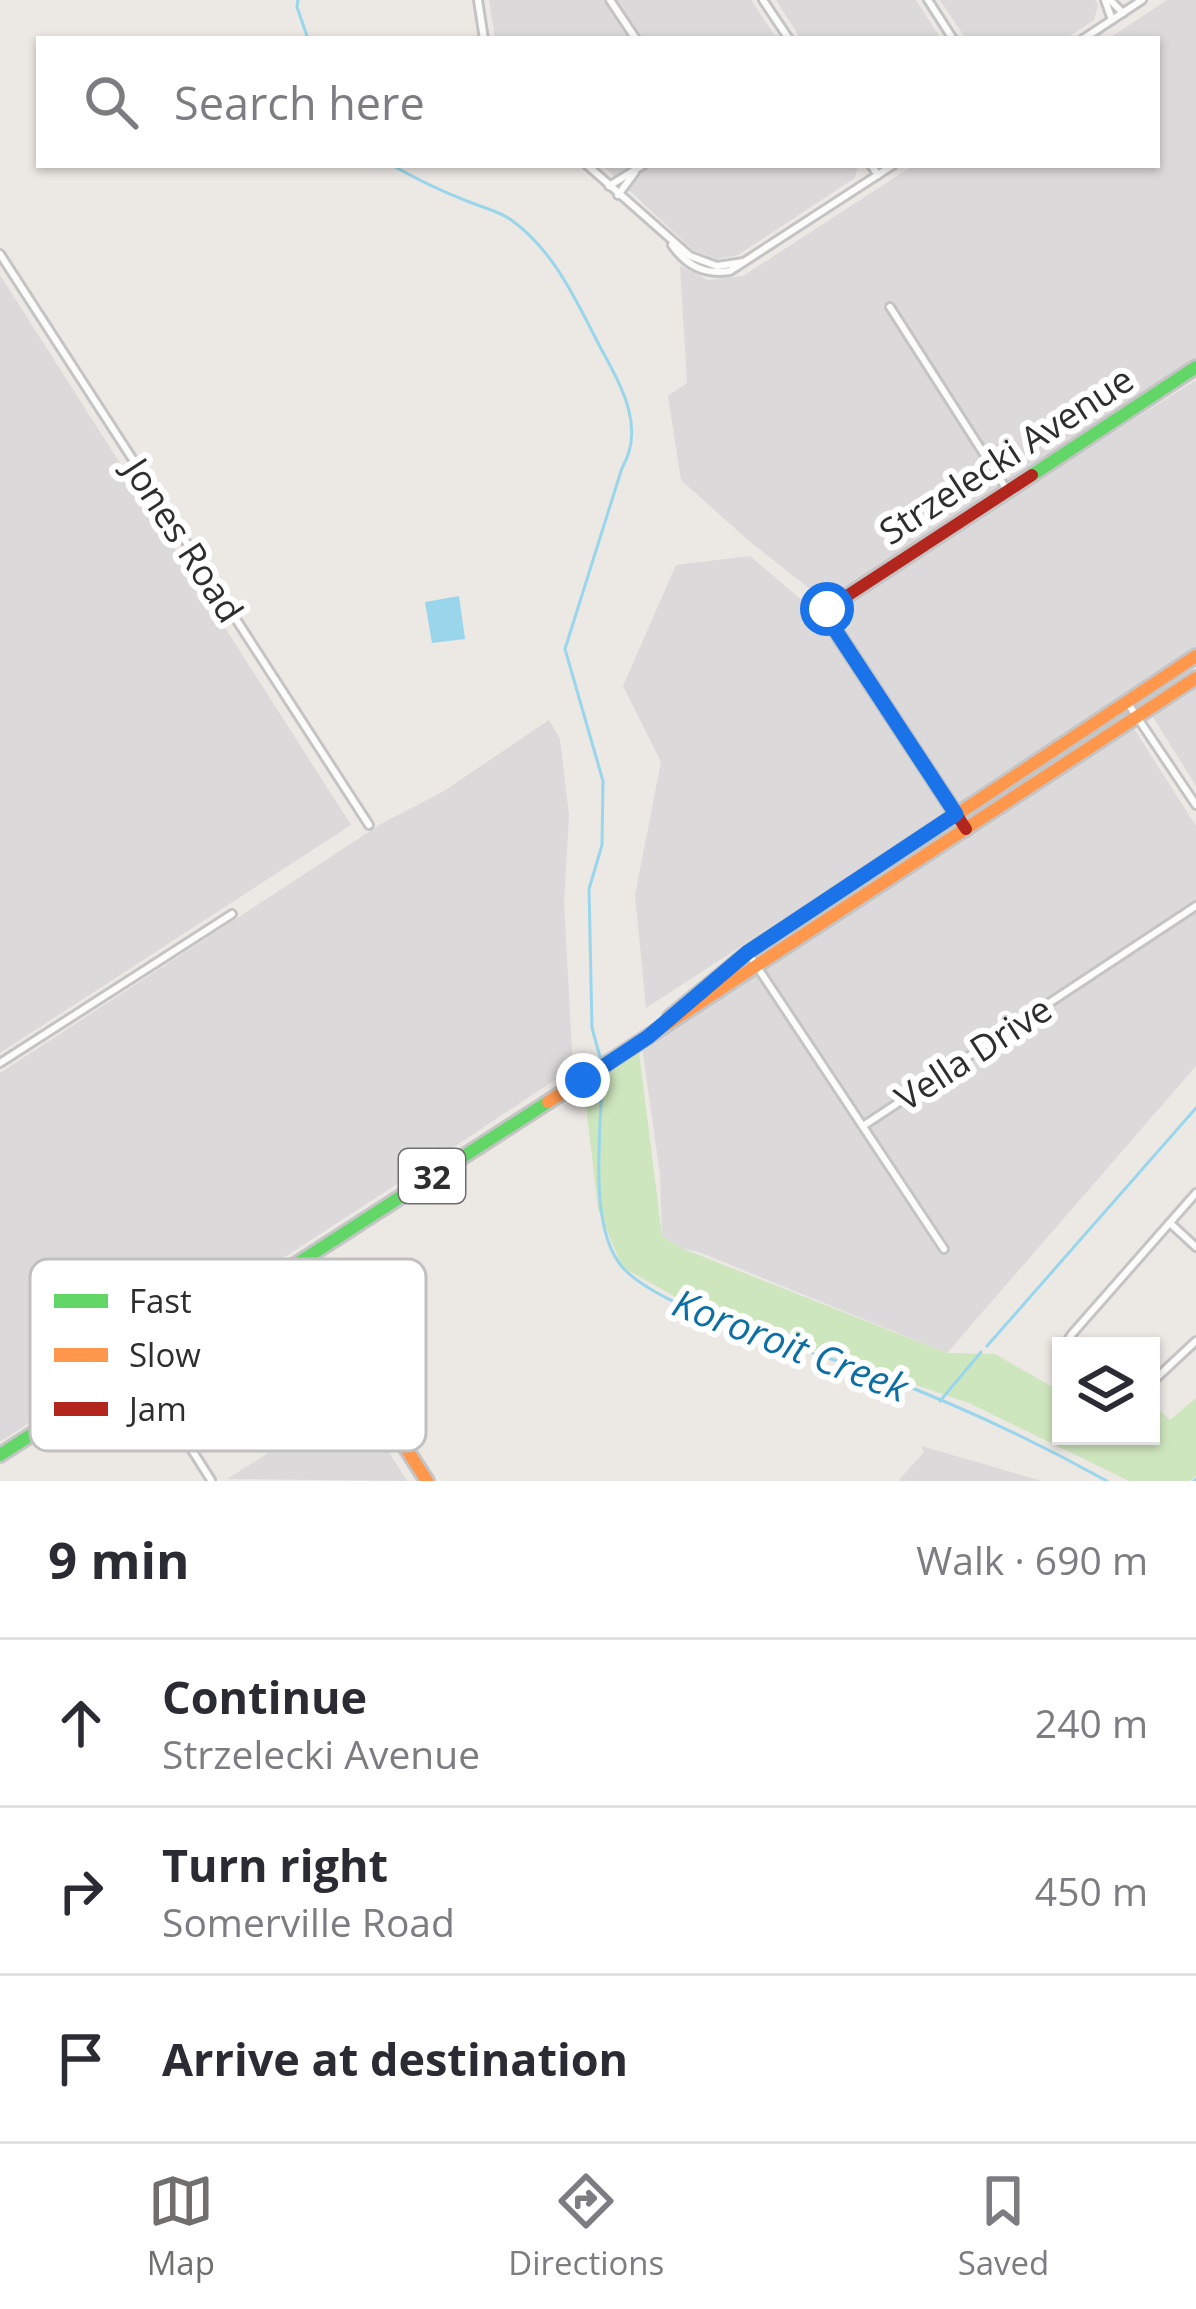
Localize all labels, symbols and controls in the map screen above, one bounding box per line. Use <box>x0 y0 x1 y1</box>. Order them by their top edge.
search box <box>36 36 1160 168</box>
icon: search <box>78 69 144 135</box>
text: Search here <box>174 72 425 133</box>
street label: Strzelecki Avenue <box>870 354 1142 556</box>
street label: Jones Road <box>111 446 255 631</box>
route start <box>800 582 854 636</box>
street label: Vella Drive <box>885 984 1061 1122</box>
route end <box>556 1053 610 1107</box>
road number: 32 <box>399 1149 465 1203</box>
legend <box>30 1259 426 1451</box>
water label: Kororoit Creek <box>666 1275 918 1414</box>
text: Fast <box>129 1278 192 1323</box>
text: Slow <box>129 1332 201 1377</box>
map controls <box>1052 1337 1160 1445</box>
button: layers <box>1052 1337 1160 1445</box>
text: Jam <box>126 1386 187 1431</box>
text: 9 min <box>48 1524 190 1594</box>
text: Walk · 690 m <box>916 1533 1148 1586</box>
text: Continue <box>162 1666 367 1727</box>
icon: ahead <box>48 1690 114 1756</box>
text: 240 m <box>1035 1696 1148 1749</box>
text: Strzelecki Avenue <box>162 1727 480 1780</box>
text: Turn right <box>162 1834 388 1895</box>
icon: right <box>48 1858 114 1924</box>
text: 450 m <box>1035 1864 1148 1917</box>
text: Somerville Road <box>162 1895 455 1948</box>
icon: arrive <box>48 2026 114 2092</box>
text: Arrive at destination <box>162 2028 628 2089</box>
tab: Map <box>147 2168 215 2285</box>
tab: Directions <box>508 2168 664 2285</box>
tab: Saved <box>958 2168 1049 2285</box>

